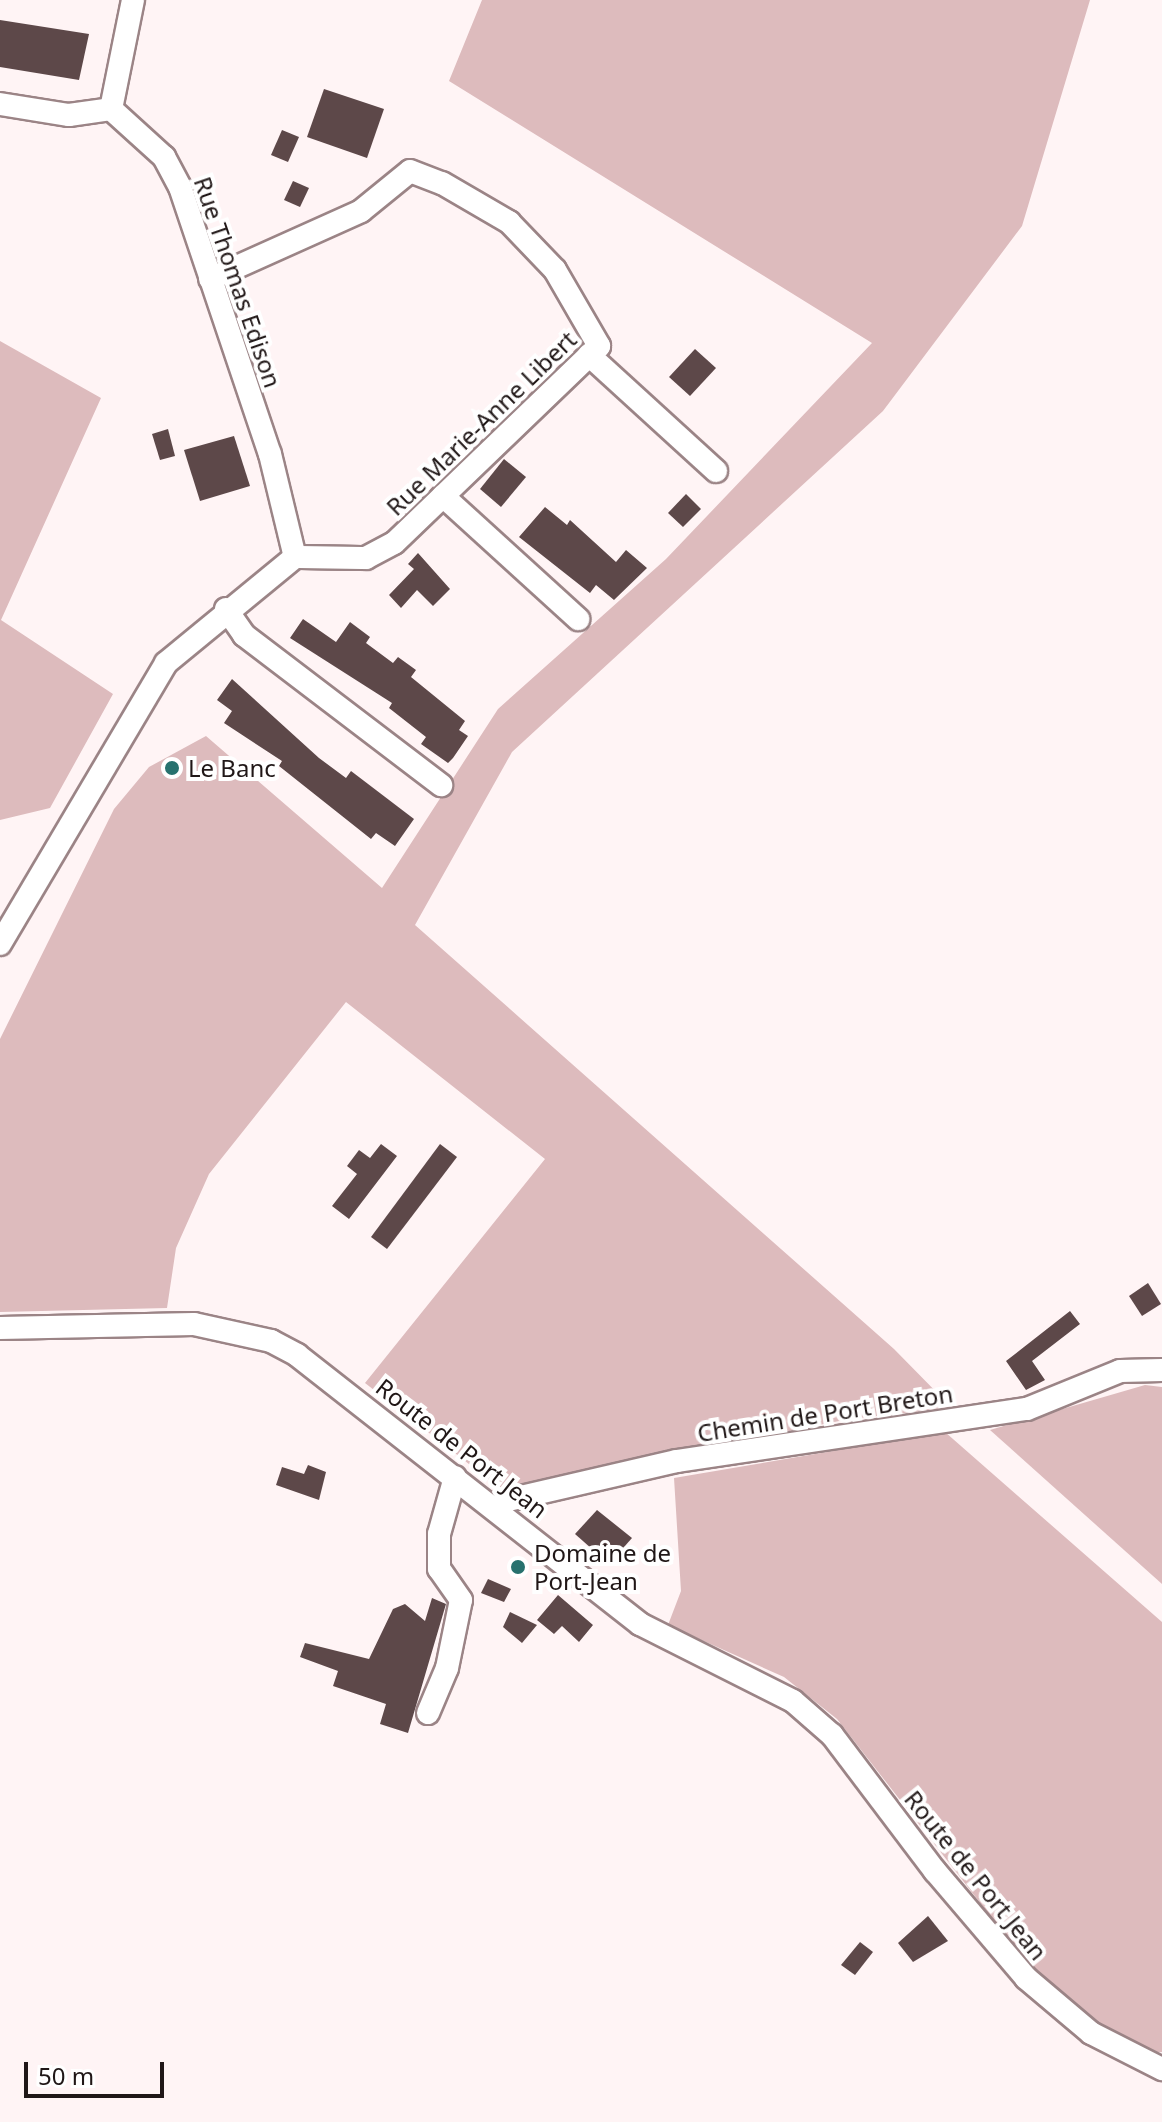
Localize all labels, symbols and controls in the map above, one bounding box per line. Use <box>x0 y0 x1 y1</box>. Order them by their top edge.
street label: Rue Thomas Edison <box>188 173 288 391</box>
street label: Rue Marie-Anne Libert <box>380 325 582 521</box>
place label: Le Banc <box>188 754 276 782</box>
marker: Le Banc <box>163 759 181 777</box>
street label: Route de Port Jean <box>371 1372 553 1524</box>
street label: Chemin de Port Breton <box>695 1379 955 1447</box>
place label: Domaine de Port-Jean <box>534 1539 671 1595</box>
marker: Domaine de Port-Jean <box>509 1558 527 1576</box>
street label: Route de Port Jean <box>899 1785 1053 1965</box>
scale bar <box>28 2046 168 2096</box>
text: 50 m <box>38 2059 94 2092</box>

